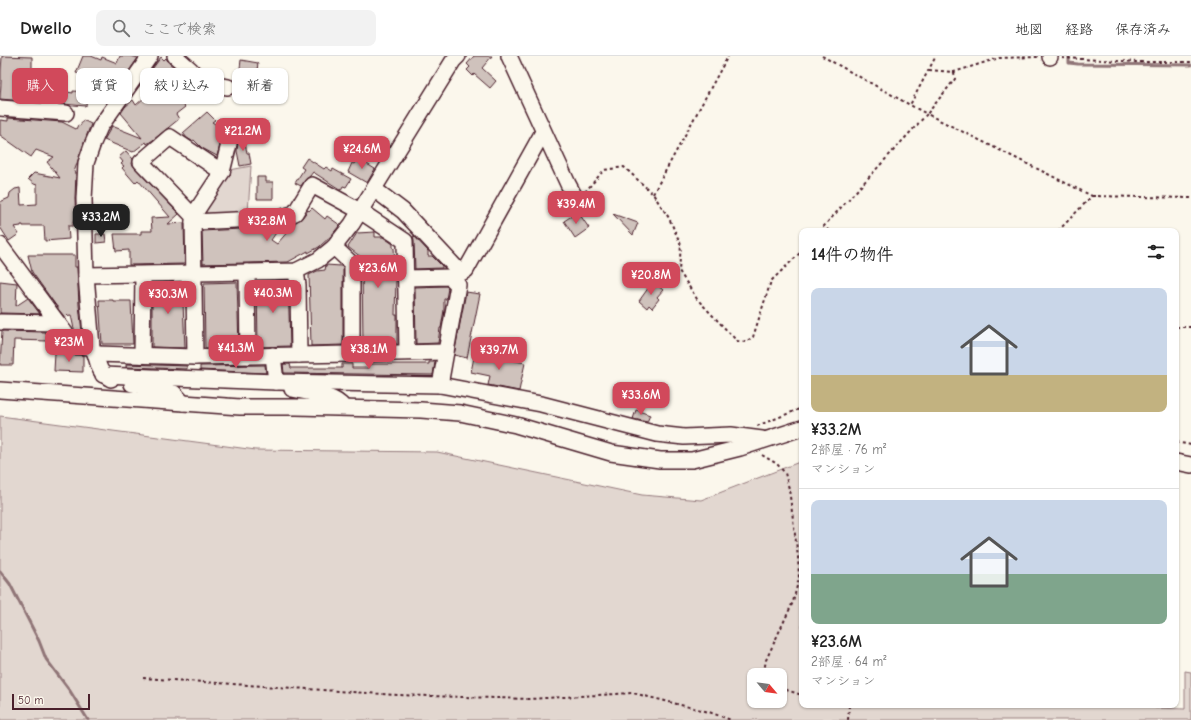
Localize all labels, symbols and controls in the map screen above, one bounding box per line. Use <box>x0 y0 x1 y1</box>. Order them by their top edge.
search box <box>96 10 376 46</box>
text: Dwello <box>20 17 72 39</box>
icon: search <box>110 17 132 39</box>
text: ここで検索 <box>142 20 217 38</box>
text: 地図 <box>1015 21 1043 38</box>
text: 経路 <box>1065 21 1093 38</box>
text: 保存済み <box>1115 21 1171 38</box>
chip: 購入 <box>12 68 68 104</box>
chip: 賃貸 <box>76 68 132 104</box>
chip: 絞り込み <box>140 68 224 104</box>
chip: 新着 <box>232 68 288 104</box>
pin: ¥21.2M <box>210 118 276 152</box>
text: ¥21.2M <box>224 123 262 138</box>
pin: ¥24.6M <box>329 136 395 170</box>
text: ¥24.6M <box>343 141 381 156</box>
pin: ¥39.4M <box>543 191 609 225</box>
text: ¥39.4M <box>557 196 595 211</box>
pin: ¥33.2M <box>68 204 134 238</box>
pin: ¥32.8M <box>234 208 300 242</box>
text: ¥33.2M <box>82 209 120 224</box>
text: ¥32.8M <box>248 213 286 228</box>
icon: filters <box>1145 241 1167 263</box>
text: 14件の物件 <box>811 245 893 264</box>
pin: ¥23.6M <box>345 255 411 289</box>
text: ¥23.6M <box>359 260 397 275</box>
pin: ¥20.8M <box>618 262 684 296</box>
text: ¥20.8M <box>631 267 671 282</box>
pin: ¥40.3M <box>240 280 306 314</box>
pin: ¥30.3M <box>135 281 201 315</box>
text: ¥40.3M <box>253 285 293 300</box>
text: ¥30.3M <box>148 286 188 301</box>
icon: home <box>953 314 1025 386</box>
pin: ¥23M <box>45 329 93 363</box>
text: ¥23M <box>54 334 84 349</box>
pin: ¥41.3M <box>203 335 269 369</box>
pin: ¥38.1M <box>336 336 402 370</box>
pin: ¥39.7M <box>466 337 532 371</box>
text: ¥41.3M <box>218 340 254 355</box>
text: ¥38.1M <box>350 341 388 356</box>
text: ¥39.7M <box>480 342 518 357</box>
pin: ¥33.6M <box>608 382 674 416</box>
text: ¥33.6M <box>622 387 660 402</box>
text: ¥33.2M <box>811 420 861 439</box>
text: 2部屋 · 76 m² <box>811 442 886 457</box>
text: マンション <box>811 461 875 476</box>
icon: home <box>953 526 1025 598</box>
text: ¥23.6M <box>811 632 862 651</box>
text: 2部屋 · 64 m² <box>811 654 886 669</box>
north arrow <box>747 668 787 708</box>
map controls <box>747 668 787 708</box>
text: マンション <box>811 673 875 688</box>
scale bar <box>12 692 90 711</box>
text: 50 m <box>18 694 43 707</box>

